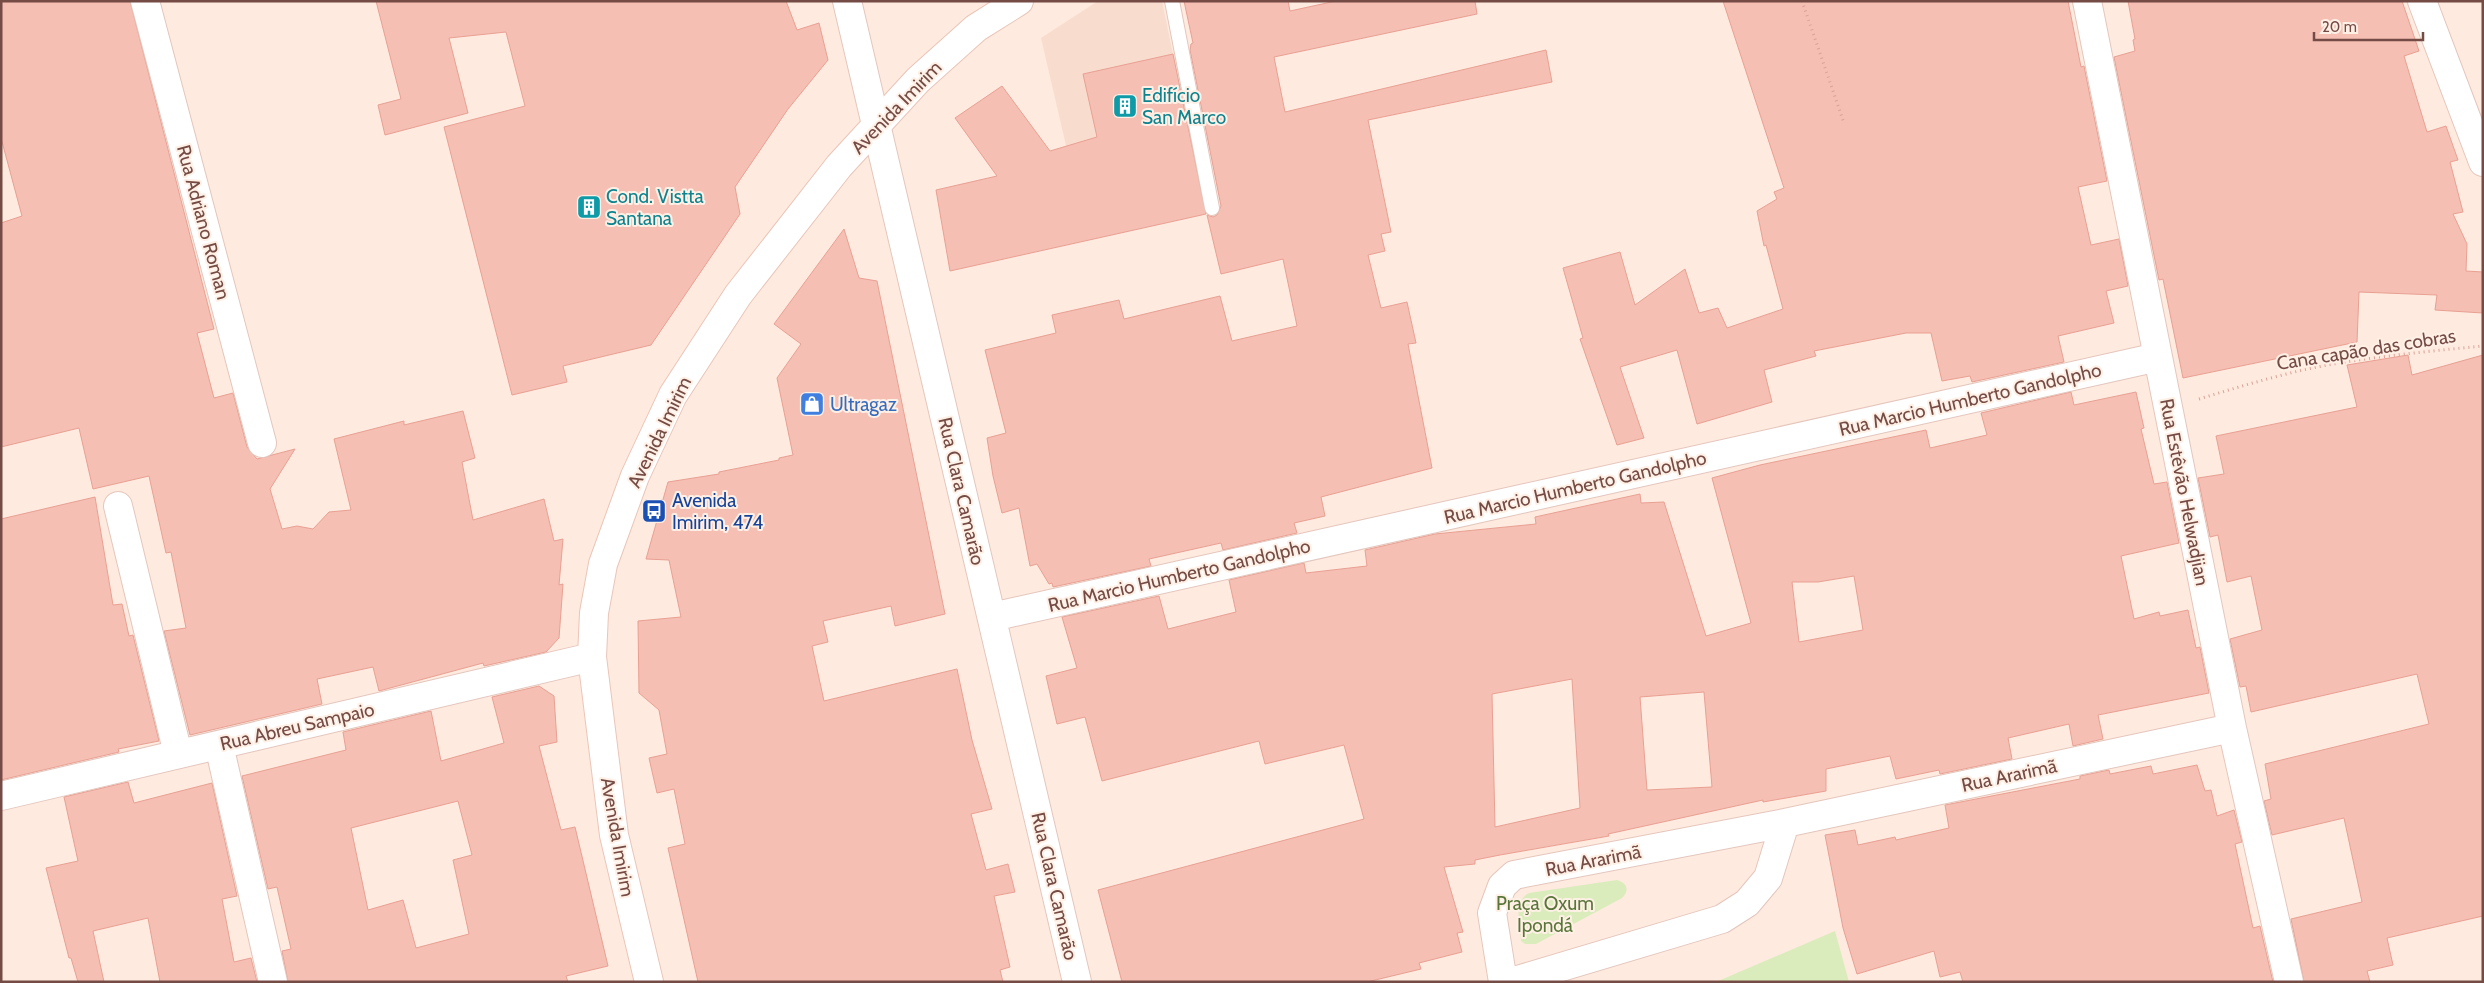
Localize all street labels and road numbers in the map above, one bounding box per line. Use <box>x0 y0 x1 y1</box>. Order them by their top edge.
street label: Avenida Imirim <box>846 56 947 159</box>
street label: Rua Adriano Roman <box>172 142 235 302</box>
street label: Cana capão das cobras <box>2275 324 2457 375</box>
street label: Rua Marcio Humberto Gandolpho <box>1837 358 2104 441</box>
street label: Avenida Imirim <box>623 373 696 491</box>
street label: Rua Estêvão Helwadjian <box>2155 396 2214 588</box>
street label: Rua Clara Camarão <box>933 415 990 567</box>
street label: Rua Marcio Humberto Gandolpho <box>1442 446 1709 529</box>
street label: Rua Marcio Humberto Gandolpho <box>1046 534 1313 617</box>
street label: Rua Abreu Sampaio <box>218 698 376 755</box>
street label: Rua Ararimã <box>1959 754 2059 797</box>
street label: Avenida Imirim <box>596 776 639 898</box>
street label: Rua Clara Camarão <box>1026 810 1083 962</box>
street label: Rua Ararimã <box>1543 840 1643 881</box>

